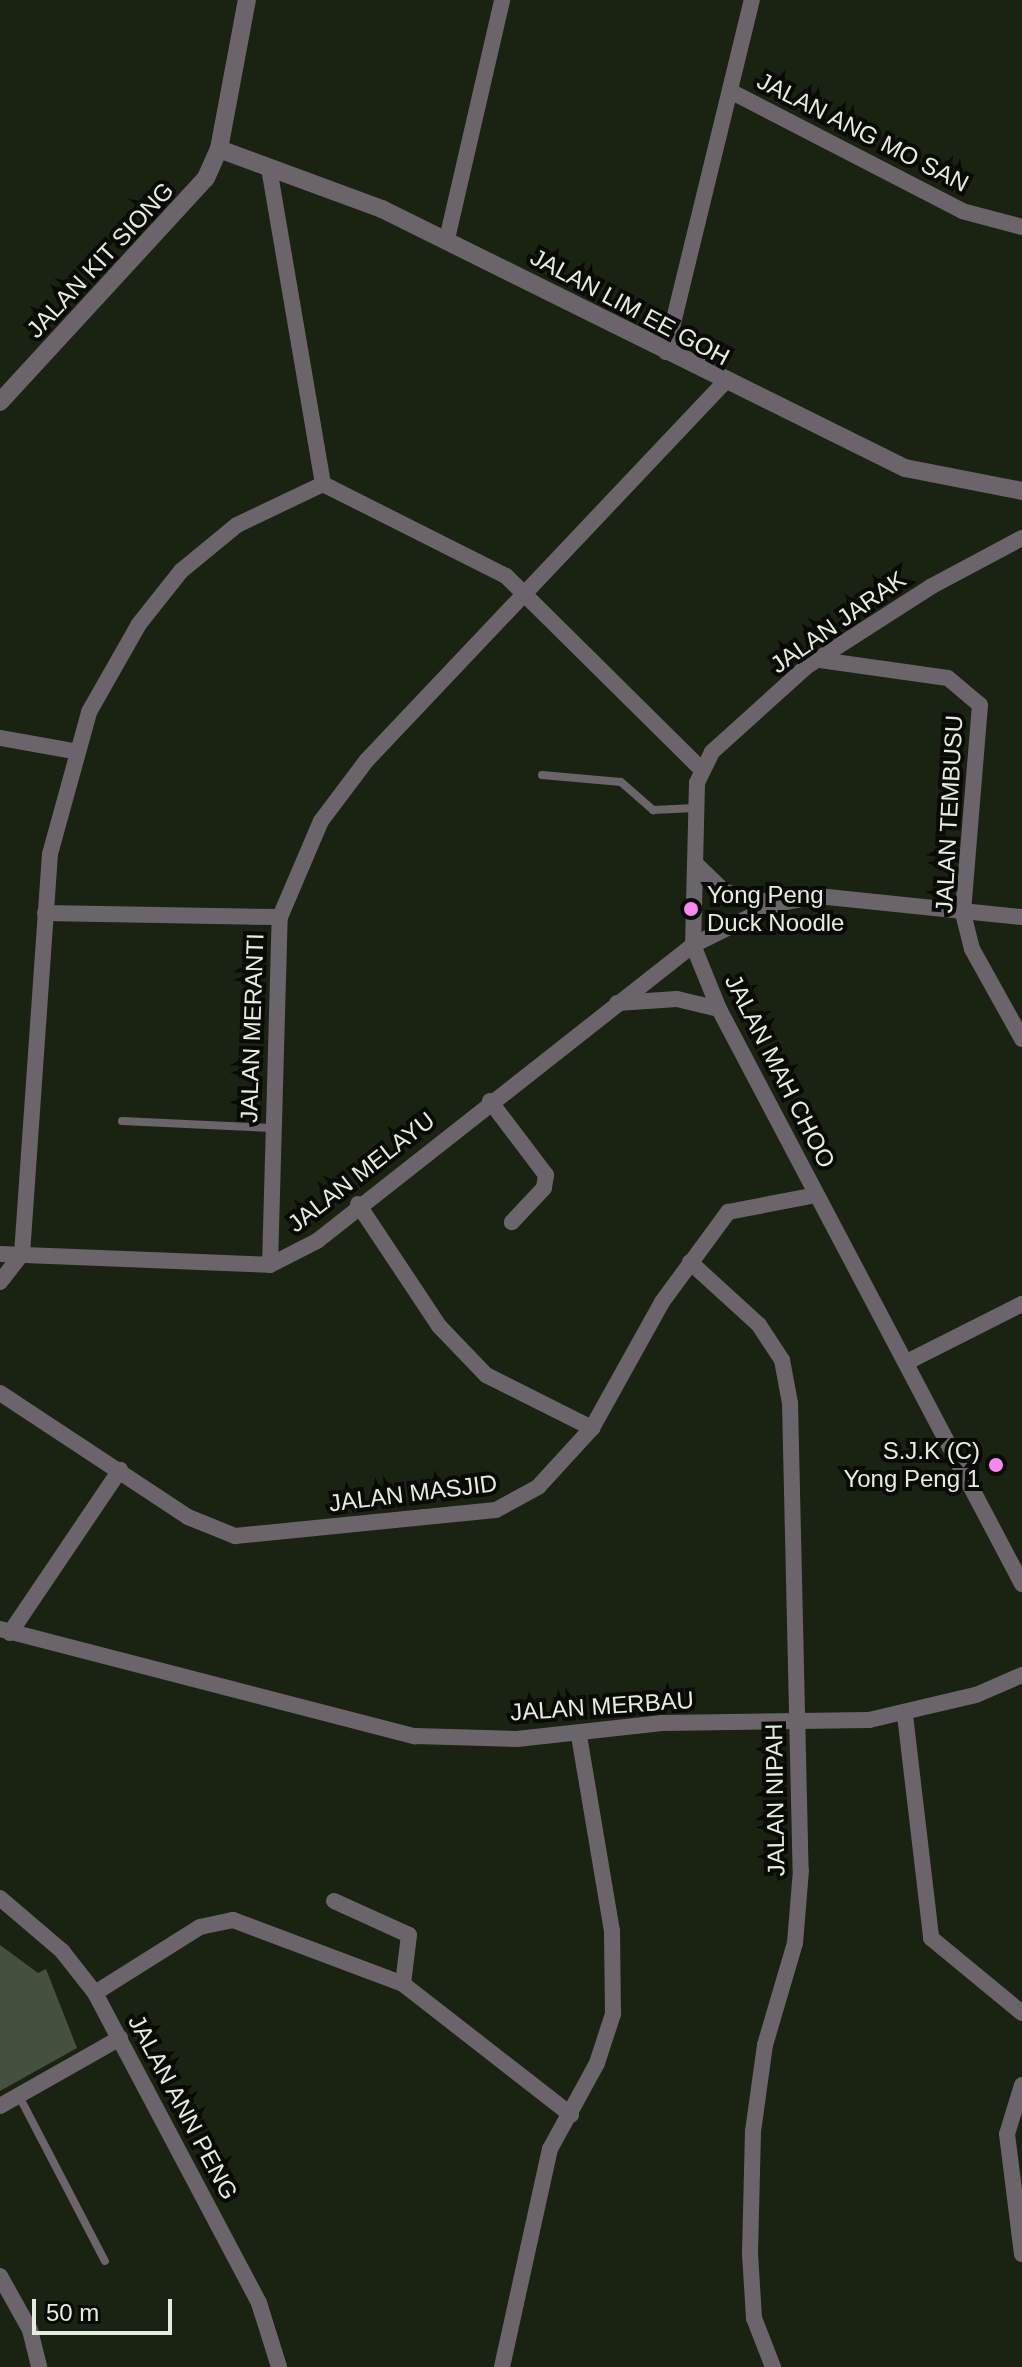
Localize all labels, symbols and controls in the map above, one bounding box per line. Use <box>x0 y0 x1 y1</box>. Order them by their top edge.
street label: JALAN ANG MO SAN <box>752 66 974 198</box>
street label: JALAN KIT SIONG <box>20 176 180 344</box>
street label: JALAN LIM EE GOH <box>526 242 734 372</box>
street label: JALAN JARAK <box>765 565 911 679</box>
street label: JALAN TEMBUSU <box>929 714 969 914</box>
place label: Yong Peng Duck Noodle <box>707 881 844 937</box>
marker: Yong Peng Duck Noodle <box>682 900 700 918</box>
street label: JALAN MERANTI <box>234 933 270 1123</box>
street label: JALAN MAH CHOO <box>719 969 841 1173</box>
street label: JALAN MELAYU <box>282 1106 440 1238</box>
place label: S.J.K (C) Yong Peng 1 <box>843 1437 980 1493</box>
marker: S.J.K (C) Yong Peng 1 <box>987 1456 1005 1474</box>
street label: JALAN MASJID <box>327 1468 499 1518</box>
street label: JALAN MERBAU <box>509 1685 695 1727</box>
street label: JALAN NIPAH <box>759 1723 791 1877</box>
street label: JALAN ANN PENG <box>122 2009 244 2205</box>
scale bar <box>36 2283 176 2333</box>
text: 50 m <box>46 2299 99 2326</box>

